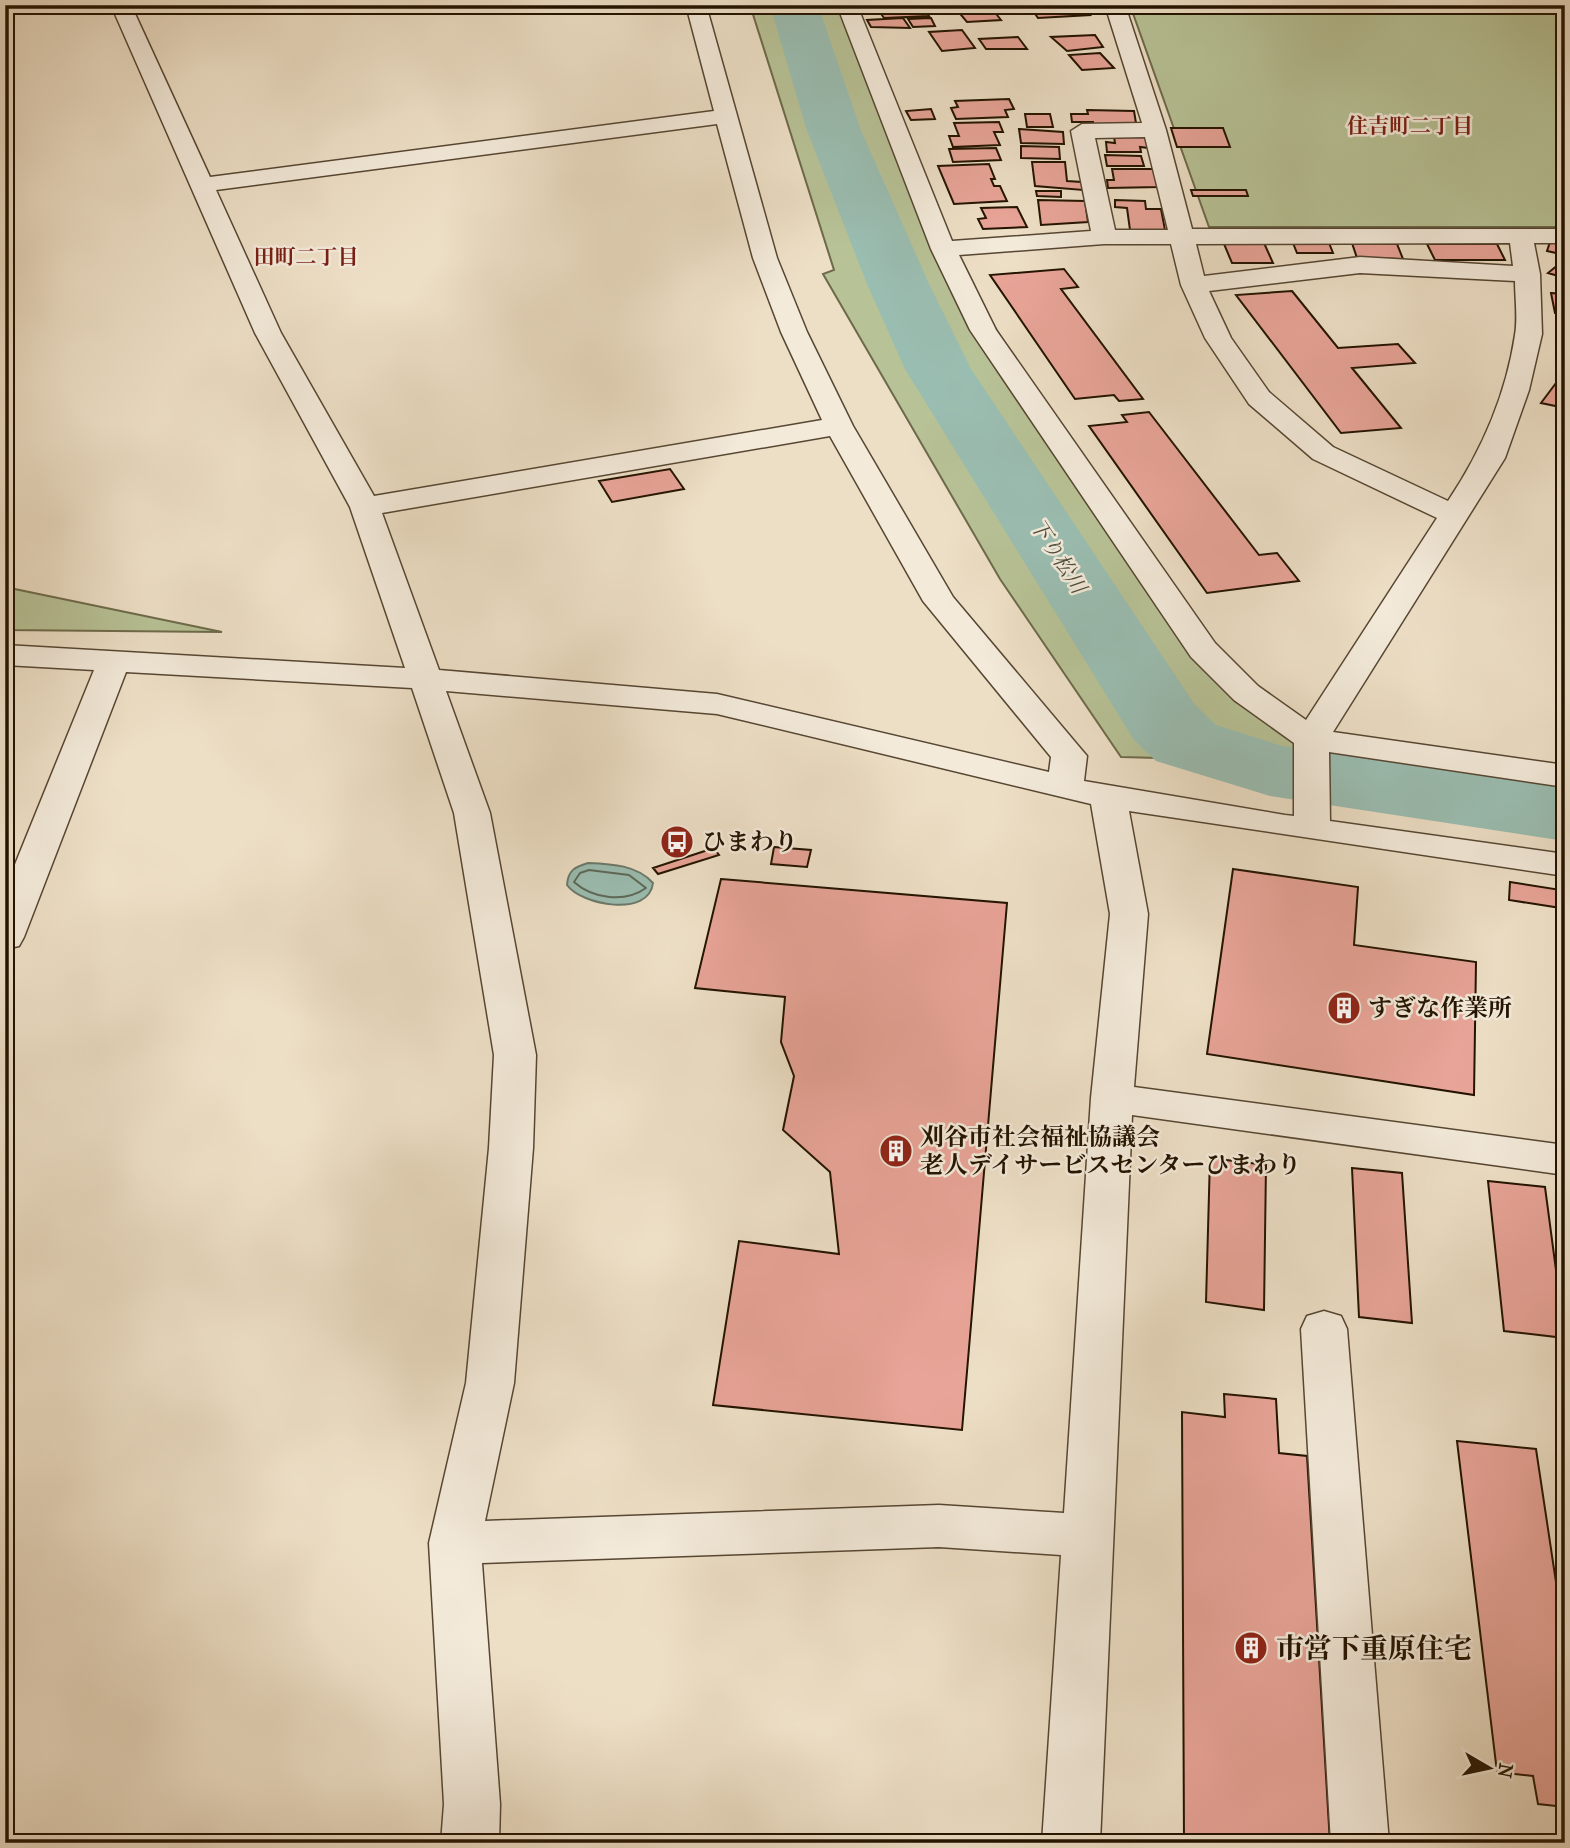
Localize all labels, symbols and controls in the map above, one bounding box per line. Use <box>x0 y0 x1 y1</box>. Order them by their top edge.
district label: 住吉町二丁目 <box>1347 114 1473 138</box>
district label: 田町二丁目 <box>254 245 359 269</box>
water label: 下り松川 <box>1025 514 1092 599</box>
bus stop icon: ひまわり <box>658 823 696 861</box>
place label: ひまわり <box>702 828 798 856</box>
building icon: すぎな作業所 <box>1325 989 1363 1027</box>
place label: すぎな作業所 <box>1368 994 1512 1022</box>
place label: 刈谷市社会福祉協議会 老人デイサービスセンターひまわり <box>920 1123 1301 1179</box>
building icon: 刈谷市社会福祉協議会 老人デイサービスセンターひまわり <box>877 1132 915 1170</box>
building icon: 市営下重原住宅 <box>1232 1629 1270 1667</box>
place label: 市営下重原住宅 <box>1276 1632 1472 1665</box>
north arrow <box>1454 1732 1524 1802</box>
text: N <box>1493 1762 1517 1780</box>

